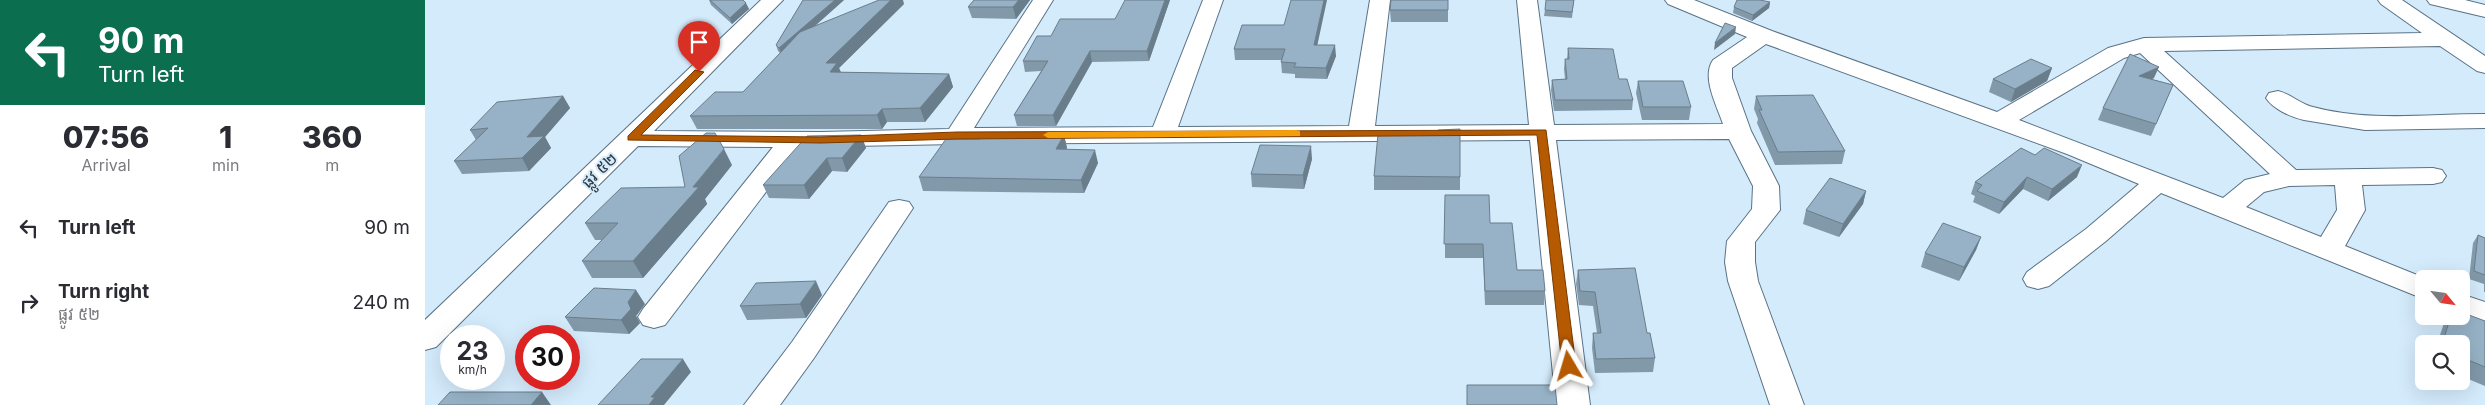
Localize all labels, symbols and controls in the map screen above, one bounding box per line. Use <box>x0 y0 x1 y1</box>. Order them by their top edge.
text: 90 m <box>98 19 185 61</box>
icon: left <box>15 20 80 85</box>
pin <box>678 21 720 72</box>
icon: arrive <box>685 28 713 56</box>
text: Turn left <box>98 61 184 87</box>
text: 07:56 <box>63 119 149 155</box>
text: 1 <box>219 119 232 155</box>
text: 360 <box>302 119 362 155</box>
street label: ផ្លូវ ៥២ <box>577 148 624 195</box>
text: Arrival <box>81 155 131 175</box>
text: min <box>212 155 239 175</box>
text: m <box>325 155 339 175</box>
icon: left <box>15 214 43 242</box>
text: Turn left <box>58 216 136 239</box>
text: 90 m <box>364 216 410 239</box>
north arrow <box>2415 270 2470 325</box>
map controls <box>2415 270 2470 390</box>
text: Turn right <box>58 280 149 303</box>
icon: right <box>15 289 43 317</box>
text: 240 m <box>352 291 410 314</box>
text: ផ្លូវ ៥២ <box>58 304 100 324</box>
speed limit sign: 30 <box>515 325 580 390</box>
button: search <box>2415 335 2470 390</box>
text: 23 <box>457 336 488 366</box>
position arrow <box>1542 339 1594 391</box>
text: km/h <box>458 362 487 377</box>

